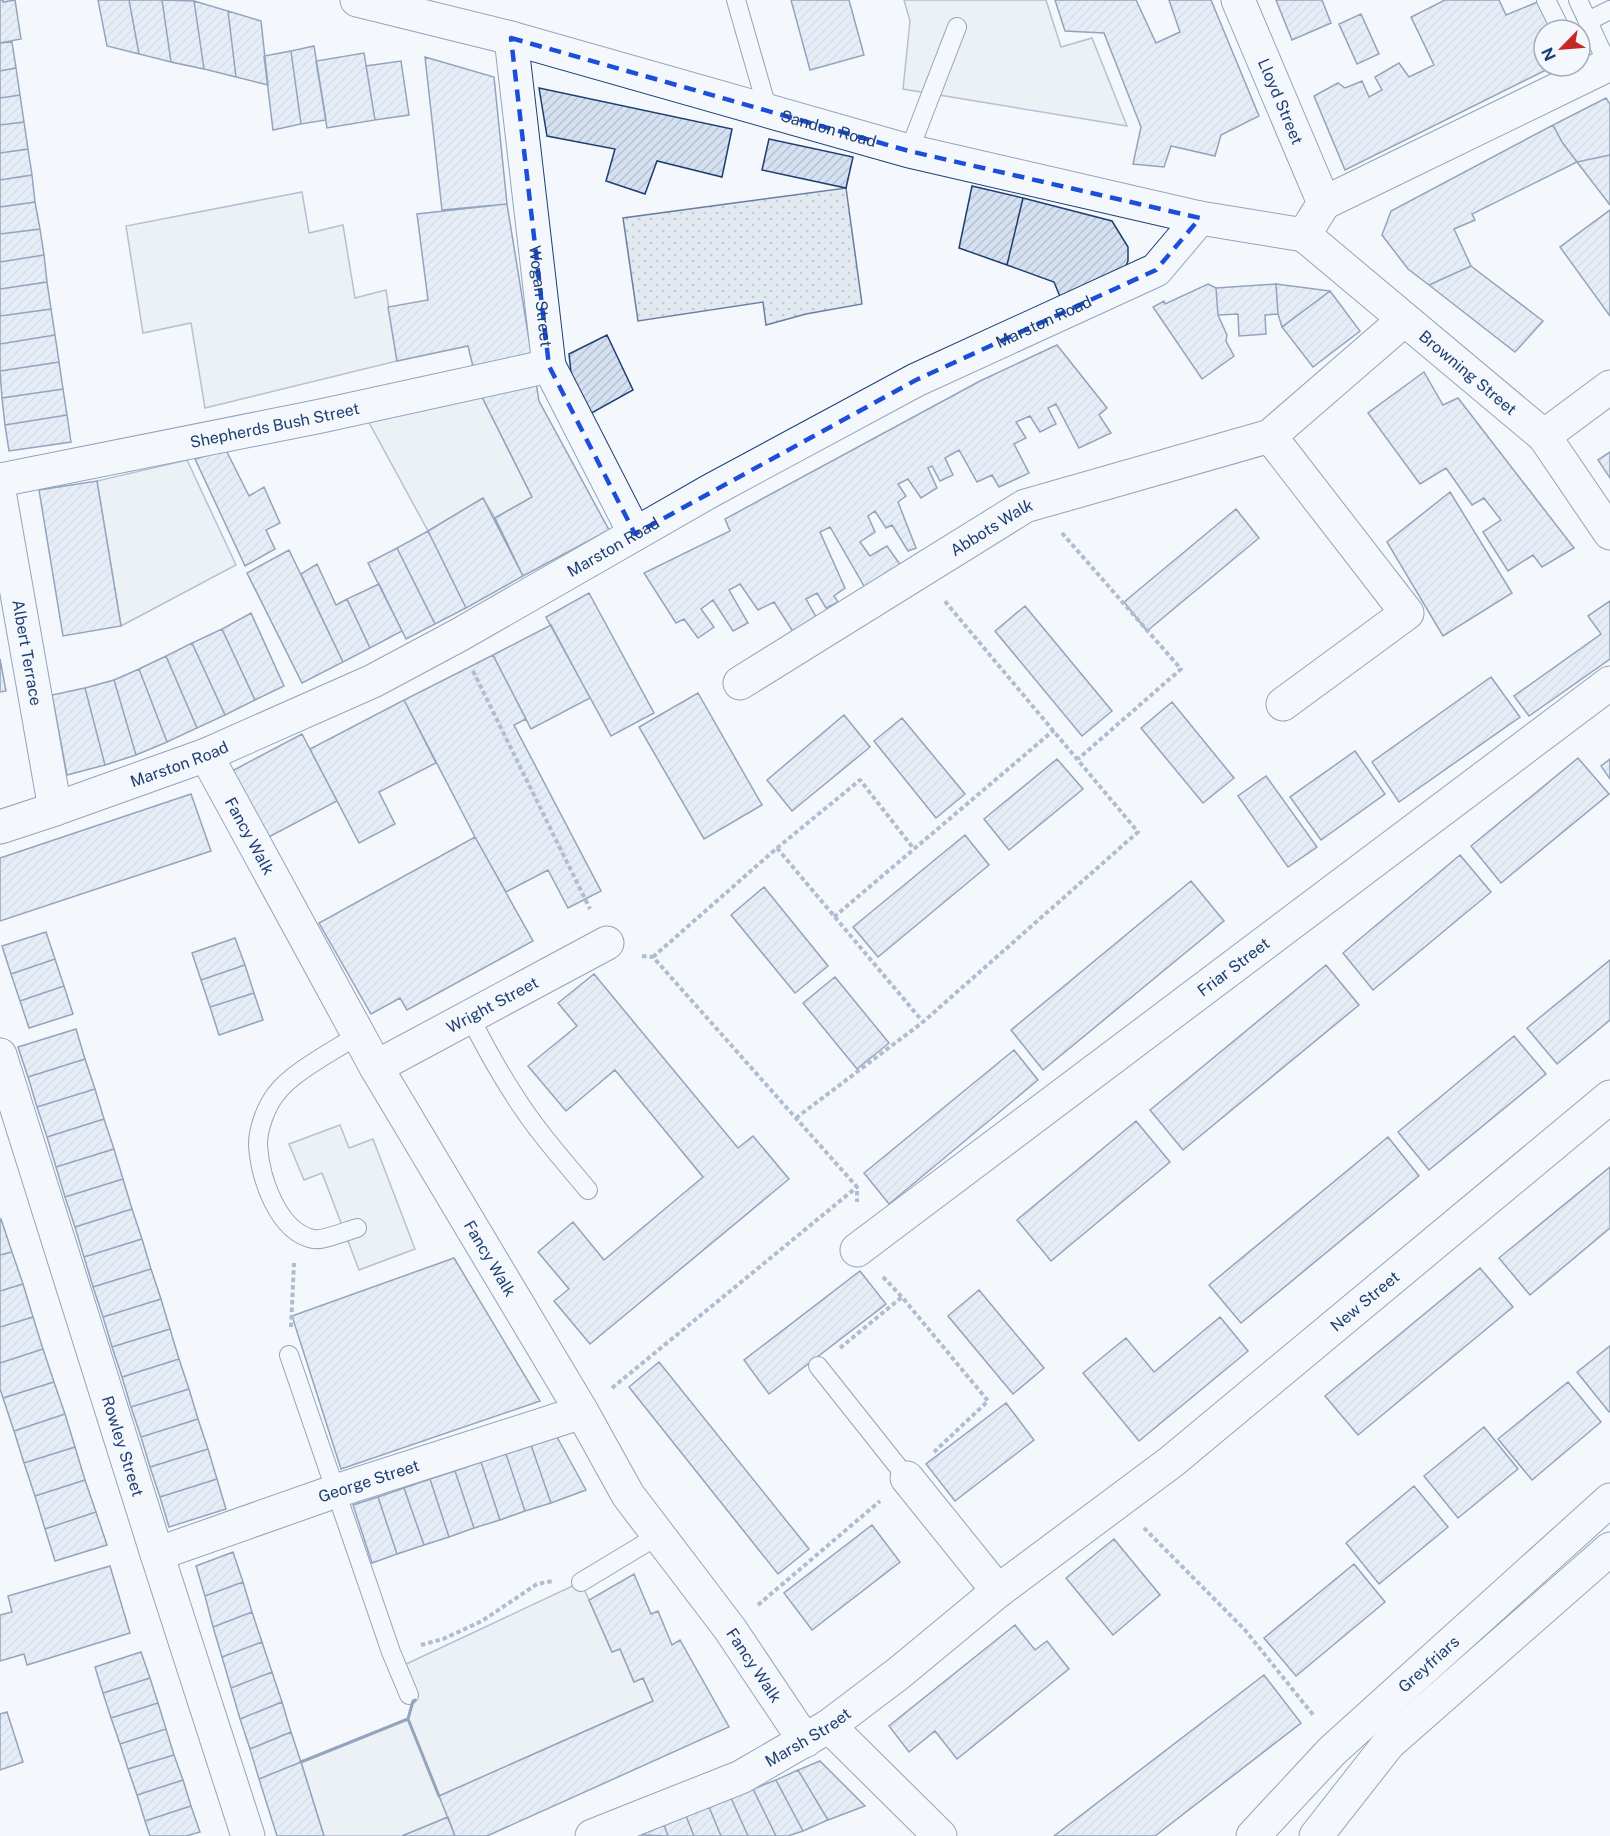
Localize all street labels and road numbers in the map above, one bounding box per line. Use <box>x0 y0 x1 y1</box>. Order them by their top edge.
street label: Lloyd Street <box>1254 56 1307 147</box>
street label: Sandon Road <box>779 106 879 151</box>
street label: Wogan Street <box>526 244 556 348</box>
street label: Marston Road <box>993 291 1094 352</box>
street label: Browning Street <box>1415 326 1521 419</box>
street label: Shepherds Bush Street <box>188 398 361 451</box>
street label: Abbots Walk <box>946 495 1035 560</box>
street label: Marston Road <box>564 513 663 581</box>
street label: Albert Terrace <box>9 598 46 707</box>
street label: Marston Road <box>128 737 231 791</box>
street label: Fancy Walk <box>221 794 279 878</box>
street label: Friar Street <box>1193 933 1273 1000</box>
street label: Wright Street <box>443 972 541 1037</box>
street label: Fancy Walk <box>460 1217 520 1300</box>
street label: New Street <box>1326 1267 1403 1335</box>
street label: Rowley Street <box>98 1393 148 1499</box>
street label: George Street <box>316 1455 422 1506</box>
street label: Fancy Walk <box>723 1624 786 1706</box>
street label: Greyfriars <box>1394 1632 1463 1696</box>
street label: Marsh Street <box>761 1704 854 1771</box>

